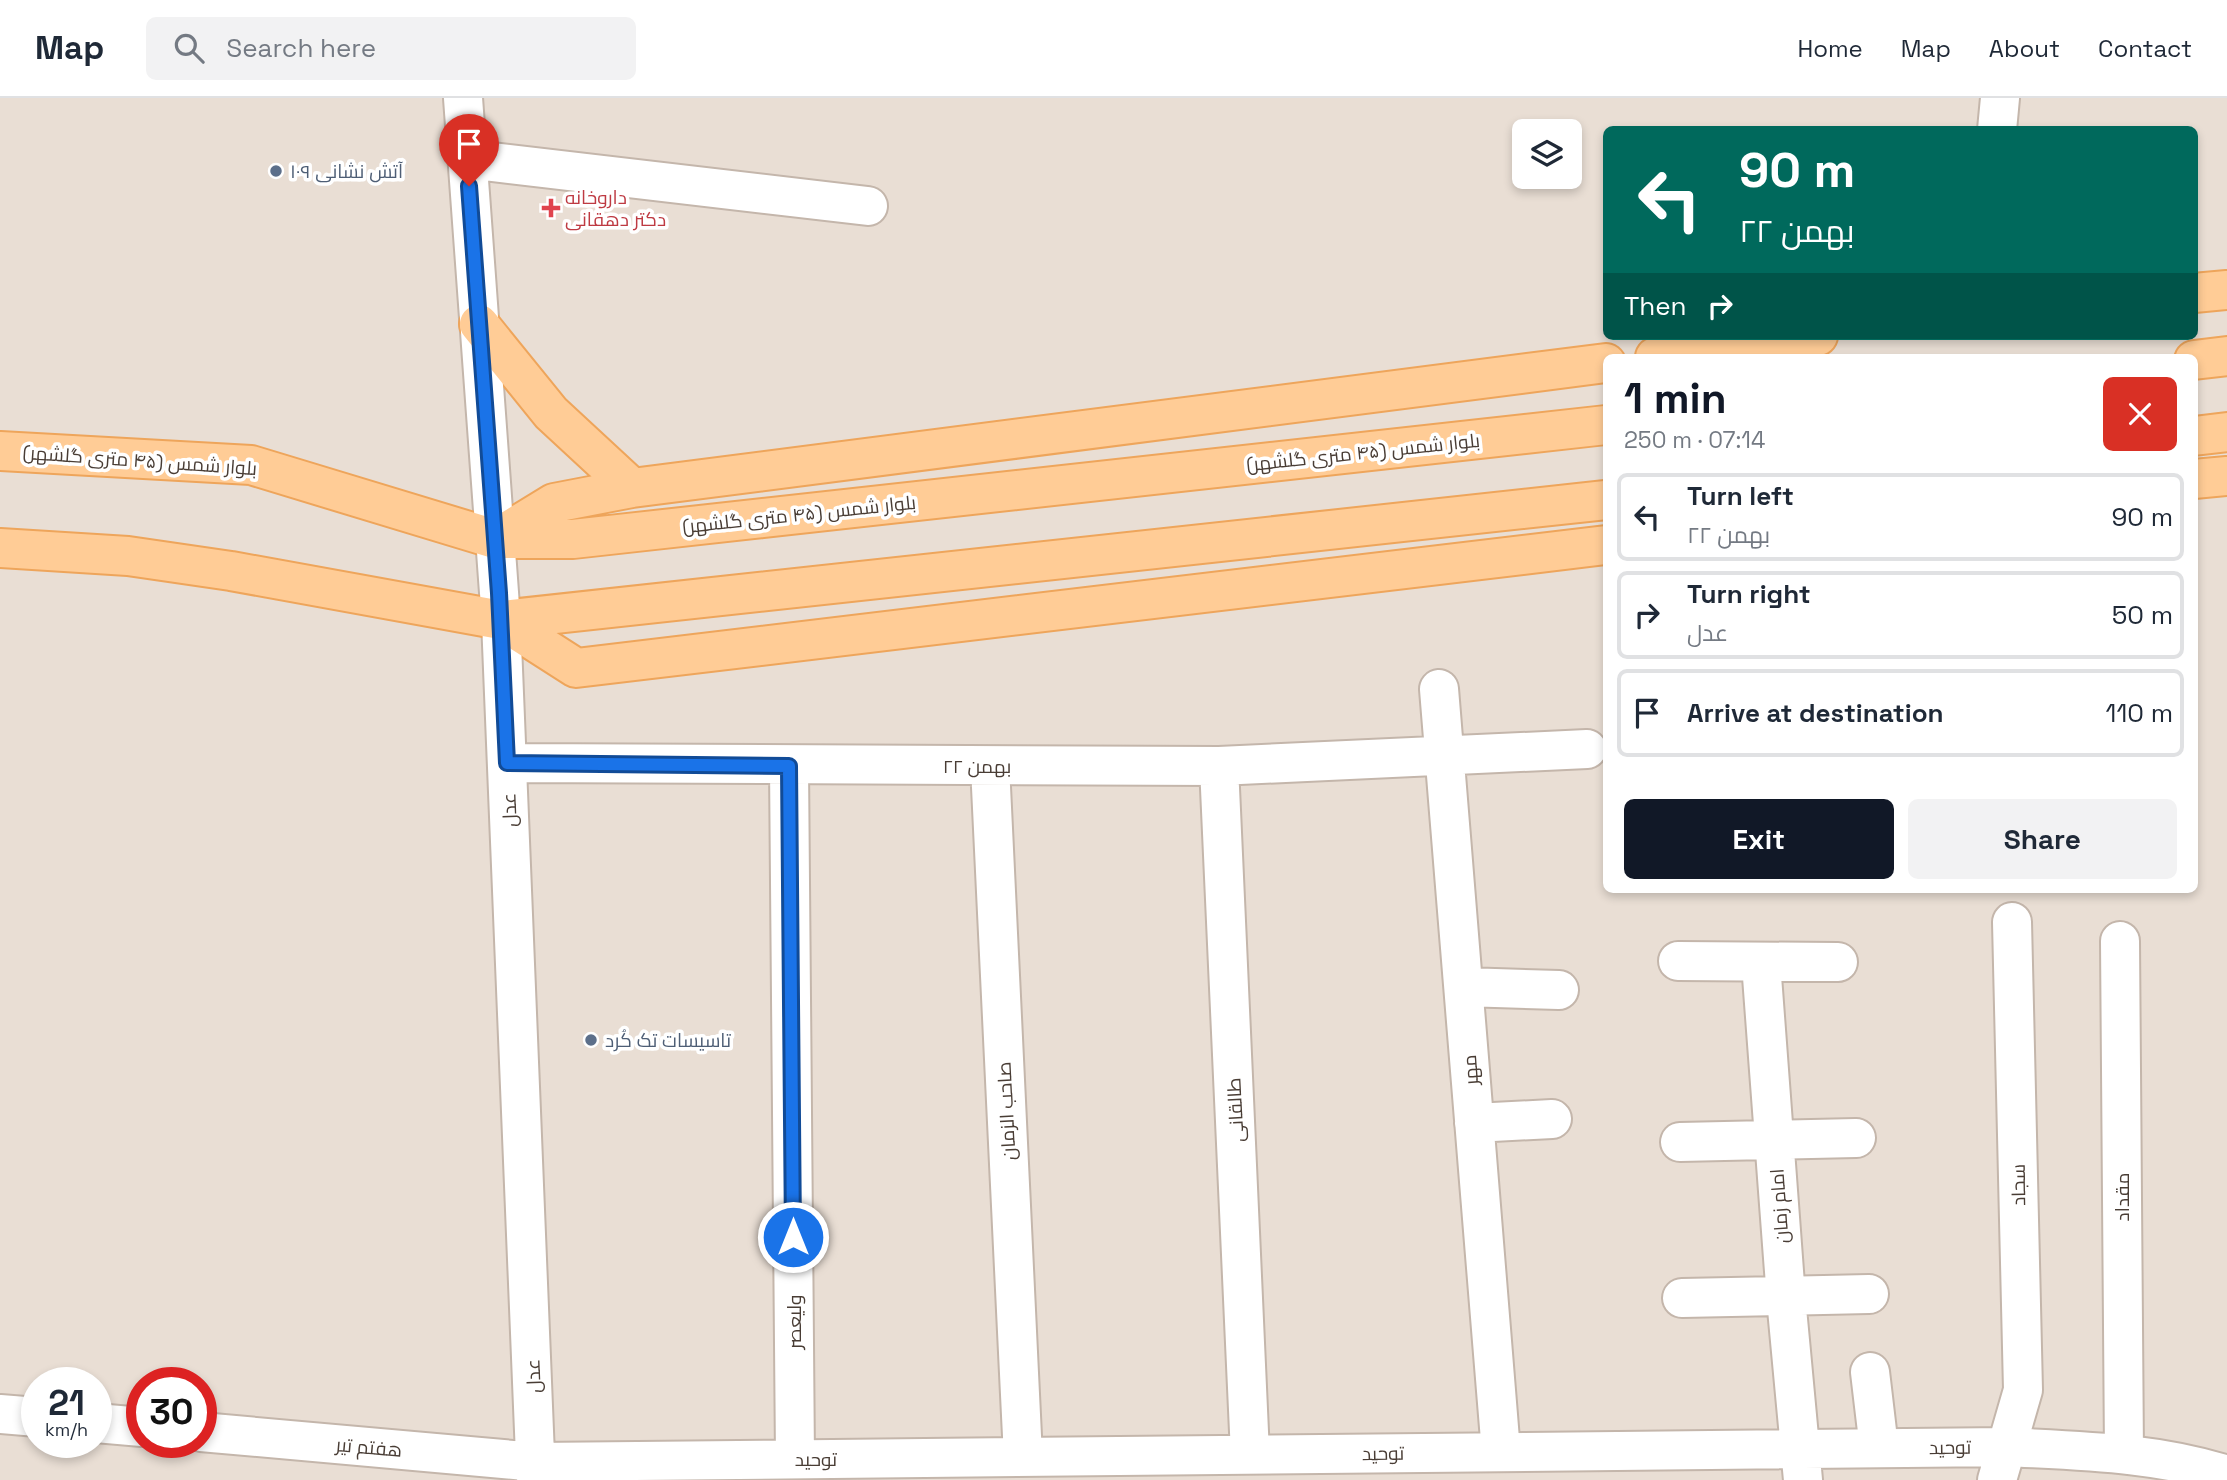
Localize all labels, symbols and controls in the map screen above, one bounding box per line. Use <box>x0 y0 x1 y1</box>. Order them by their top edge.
search box <box>146 17 636 80</box>
text: Map <box>35 27 104 69</box>
icon: search <box>170 29 208 67</box>
text: Search here <box>226 31 376 65</box>
text: Home <box>1797 33 1863 64</box>
text: Map <box>1901 33 1951 64</box>
text: About <box>1989 33 2060 64</box>
text: Contact <box>2098 33 2192 64</box>
pin <box>439 114 499 186</box>
map controls <box>1512 119 1582 189</box>
button: layers <box>1512 119 1582 189</box>
icon: arrive <box>450 125 488 163</box>
text: 90 m <box>1739 139 1855 201</box>
icon: left <box>1624 154 1715 245</box>
place label: آتش نشانی ۱۰۹ <box>290 159 403 184</box>
marker: آتش نشانی ۱۰۹ <box>268 163 284 179</box>
place label: داروخانه دکتر دهقانی <box>565 185 666 232</box>
marker: داروخانه دکتر دهقانی <box>543 200 559 216</box>
text: ۲۲ بهمن <box>1739 211 1855 251</box>
icon: right <box>1701 287 1739 325</box>
text: Then <box>1624 289 1687 323</box>
text: 1 min <box>1624 372 1727 425</box>
button: close <box>2103 377 2177 451</box>
text: 250 m · 07:14 <box>1624 425 1765 455</box>
street label: بلوار شمس (۴۵ متری گلشهر) <box>1245 428 1481 477</box>
street label: بلوار شمس (۴۵ متری گلشهر) <box>22 440 258 481</box>
text: Turn left <box>1687 479 1794 513</box>
street label: بلوار شمس (۴۵ متری گلشهر) <box>681 490 917 539</box>
icon: left <box>1628 498 1666 536</box>
text: 90 m <box>2111 500 2173 534</box>
text: ۲۲ بهمن <box>1687 520 1770 550</box>
text: Turn right <box>1687 577 1811 611</box>
icon: right <box>1628 596 1666 634</box>
text: 50 m <box>2112 598 2173 632</box>
text: عدل <box>1687 618 1728 648</box>
icon: arrive <box>1628 694 1666 732</box>
text: Arrive at destination <box>1687 696 1944 730</box>
text: 110 m <box>2106 696 2173 730</box>
street label: ۲۲ بهمن <box>943 754 1011 779</box>
street label: عدل <box>496 793 523 827</box>
button: Exit <box>1624 799 1894 879</box>
button: Share <box>1908 799 2177 879</box>
place label: تاسیسات تک کُرد <box>605 1028 731 1053</box>
marker: تاسیسات تک کُرد <box>583 1032 599 1048</box>
street label: مهر <box>1457 1054 1484 1087</box>
street label: صاحب الزمان <box>991 1061 1022 1161</box>
street label: طالقانی <box>1221 1077 1250 1143</box>
street label: سجاد <box>2006 1164 2031 1206</box>
street label: امام زمان <box>1764 1168 1796 1244</box>
street label: مقداد <box>2110 1173 2135 1221</box>
position arrow <box>756 1200 830 1274</box>
street label: ولیعصر <box>782 1295 807 1350</box>
street label: عدل <box>520 1359 547 1393</box>
speed limit sign: 30 <box>126 1367 217 1458</box>
text: 21 <box>48 1381 85 1425</box>
text: km/h <box>45 1418 88 1441</box>
street label: هفتم تیر <box>334 1432 403 1464</box>
street label: توحید <box>1929 1435 1971 1460</box>
street label: توحید <box>1362 1441 1404 1466</box>
street label: توحید <box>795 1447 837 1472</box>

